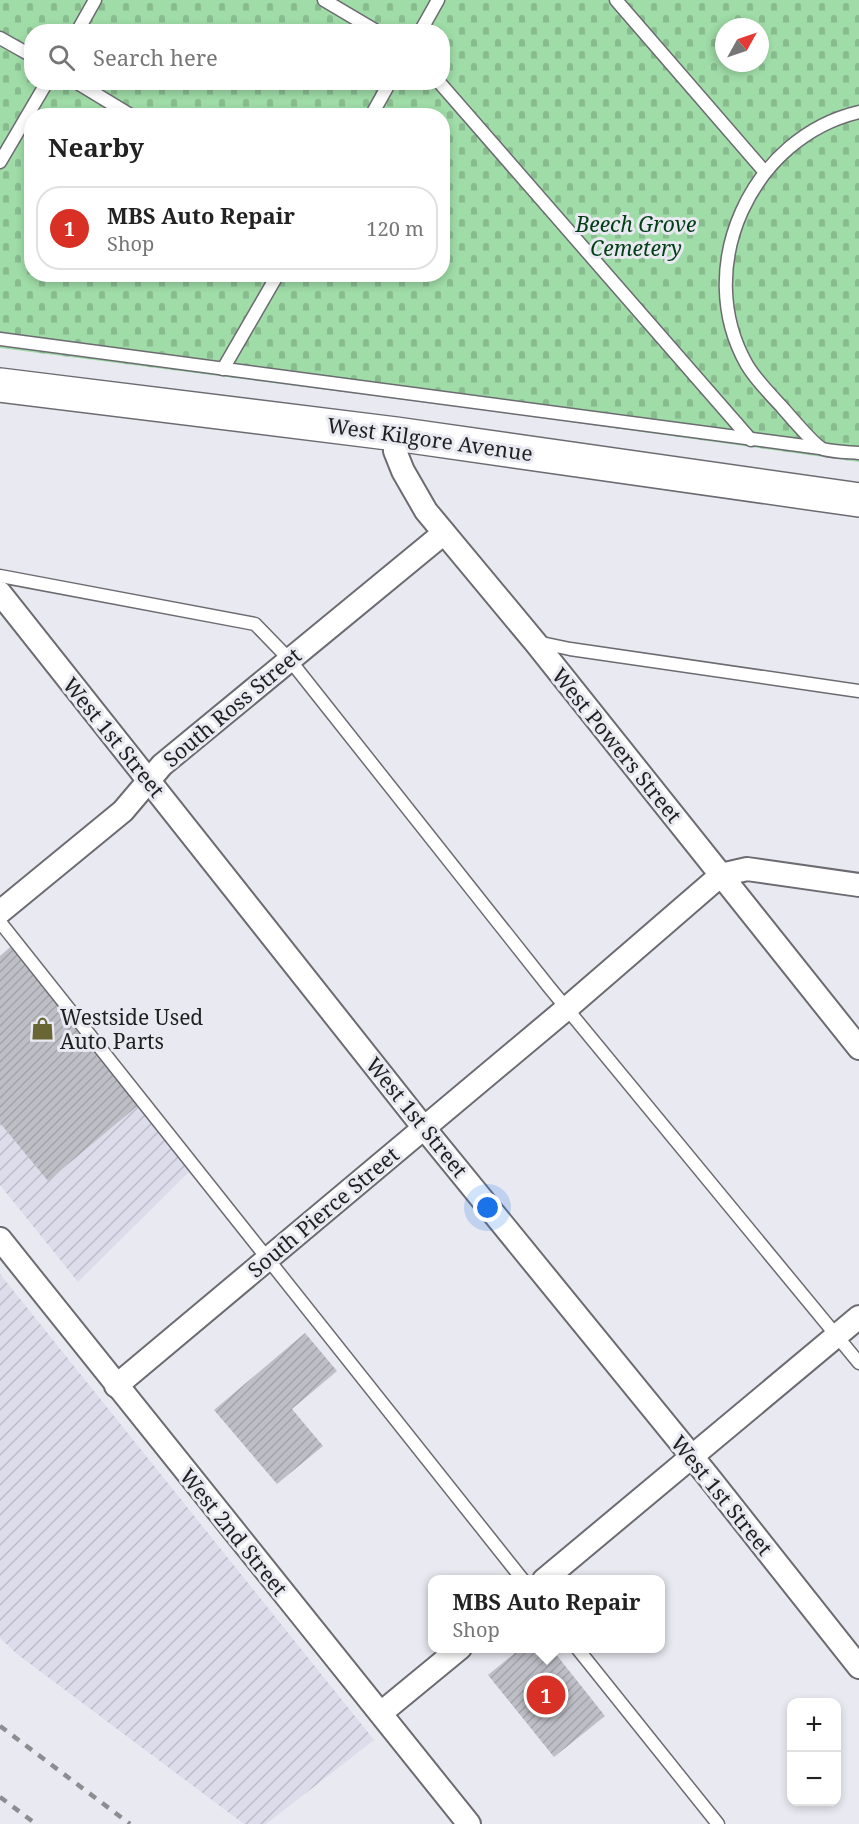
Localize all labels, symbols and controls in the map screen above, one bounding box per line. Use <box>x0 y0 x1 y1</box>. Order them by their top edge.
north arrow <box>715 18 769 72</box>
search box <box>24 24 450 90</box>
icon: search <box>45 41 78 74</box>
text: Search here <box>93 42 218 72</box>
text: Nearby <box>48 129 144 165</box>
text: MBS Auto Repair <box>107 200 295 230</box>
park label: Beech Grove Cemetery <box>575 210 696 262</box>
text: 1 <box>64 215 75 242</box>
text: 120 m <box>366 215 424 242</box>
text: Shop <box>107 230 154 257</box>
street label: West Kilgore Avenue <box>325 411 535 467</box>
street label: South Ross Street <box>157 641 307 773</box>
street label: West Powers Street <box>546 662 688 828</box>
street label: West 1st Street <box>57 671 171 803</box>
place label: Westside Used Auto Parts <box>60 1003 203 1055</box>
shop icon: Westside Used Auto Parts <box>29 1016 55 1042</box>
street label: West 1st Street <box>360 1051 474 1183</box>
street label: South Pierce Street <box>242 1140 404 1284</box>
your location <box>473 1193 502 1222</box>
street label: West 1st Street <box>665 1429 779 1561</box>
street label: West 2nd Street <box>174 1462 294 1602</box>
popup <box>428 1575 665 1653</box>
text: MBS Auto Repair <box>452 1586 641 1616</box>
text: Shop <box>452 1616 500 1643</box>
pin: 1 <box>526 1672 566 1718</box>
map controls <box>787 1698 841 1806</box>
button: + <box>787 1698 841 1752</box>
button: − <box>787 1752 841 1806</box>

